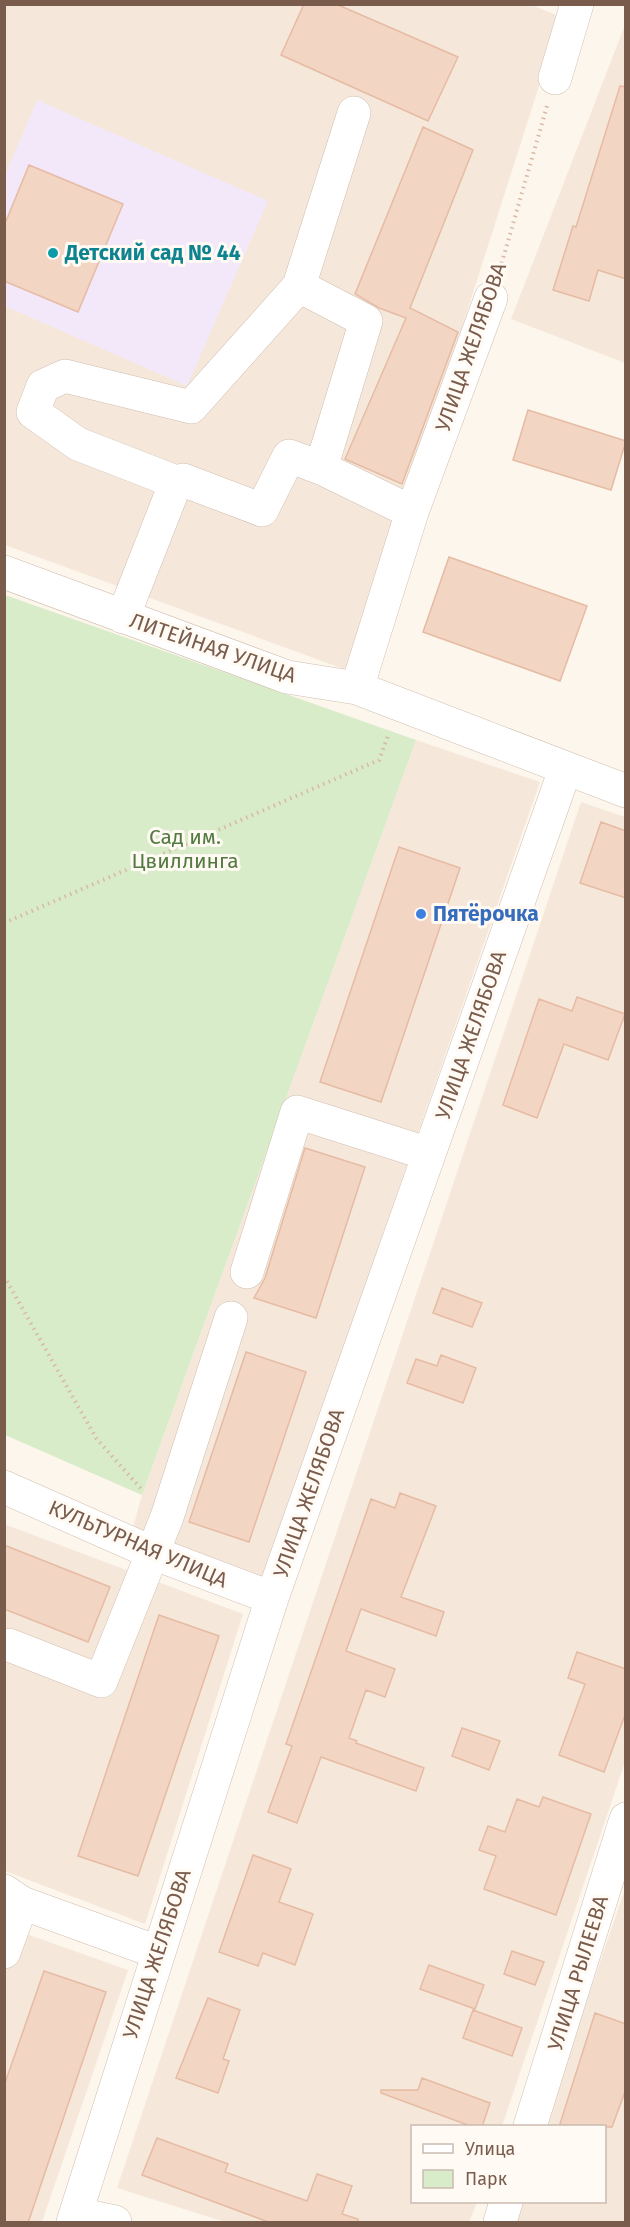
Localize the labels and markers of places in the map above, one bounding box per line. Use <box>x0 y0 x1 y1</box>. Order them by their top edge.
place label: Детский сад № 44 <box>64 240 241 266</box>
marker: Детский сад № 44 <box>46 246 60 260</box>
place label: Пятёрочка <box>433 901 539 927</box>
marker: Пятёрочка <box>414 907 428 921</box>

